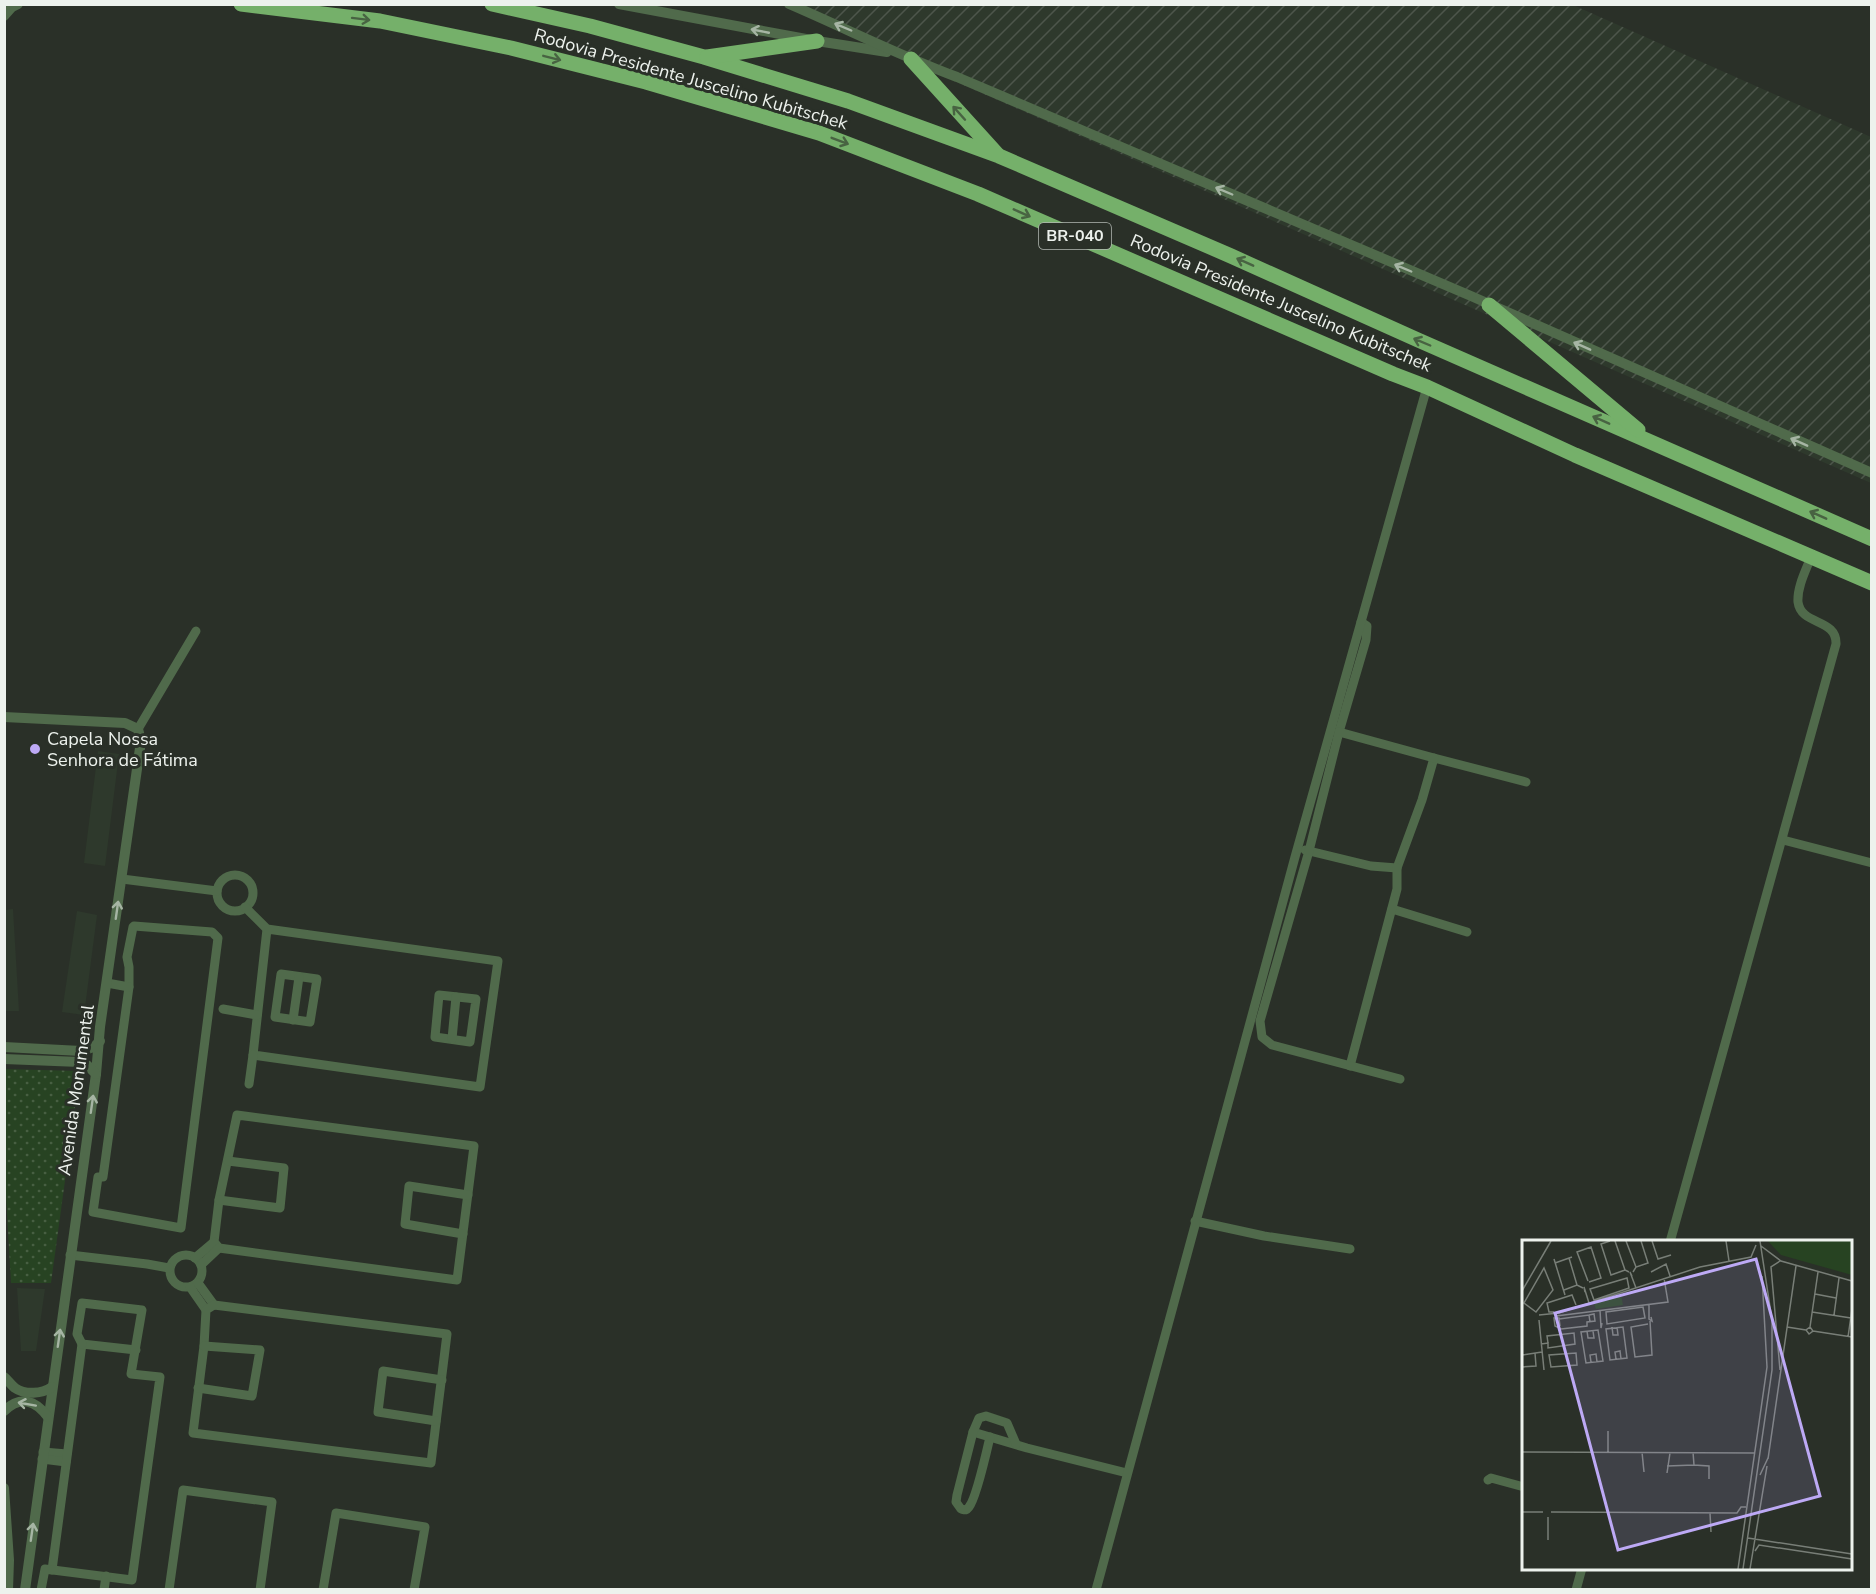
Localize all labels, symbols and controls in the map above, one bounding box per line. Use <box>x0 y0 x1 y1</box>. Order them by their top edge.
one-way arrow <box>351 14 371 25</box>
one-way arrow <box>835 21 853 33</box>
street label: Rodovia Presidente Juscelino Kubitschek <box>531 23 852 136</box>
one-way arrow <box>751 25 770 36</box>
one-way arrow <box>542 53 561 65</box>
one-way arrow <box>952 105 966 120</box>
one-way arrow <box>831 136 849 147</box>
one-way arrow <box>1215 185 1234 196</box>
one-way arrow <box>1012 207 1030 219</box>
road number: BR-040 <box>1039 223 1111 249</box>
street label: Rodovia Presidente Juscelino Kubitschek <box>1127 228 1436 378</box>
one-way arrow <box>1236 256 1254 267</box>
one-way arrow <box>1395 262 1413 273</box>
one-way arrow <box>1414 336 1432 347</box>
one-way arrow <box>1573 340 1591 351</box>
one-way arrow <box>1593 413 1611 425</box>
one-way arrow <box>1790 435 1808 447</box>
one-way arrow <box>1809 509 1827 520</box>
place label: Capela Nossa Senhora de Fátima <box>47 727 198 772</box>
marker: Capela Nossa Senhora de Fátima <box>28 742 42 756</box>
one-way arrow <box>112 901 123 921</box>
street label: Avenida Monumental <box>52 1002 100 1177</box>
one-way arrow <box>86 1094 97 1114</box>
inset map <box>1522 1240 1852 1570</box>
one-way arrow <box>53 1329 64 1349</box>
one-way arrow <box>18 1398 37 1409</box>
one-way arrow <box>27 1522 38 1542</box>

